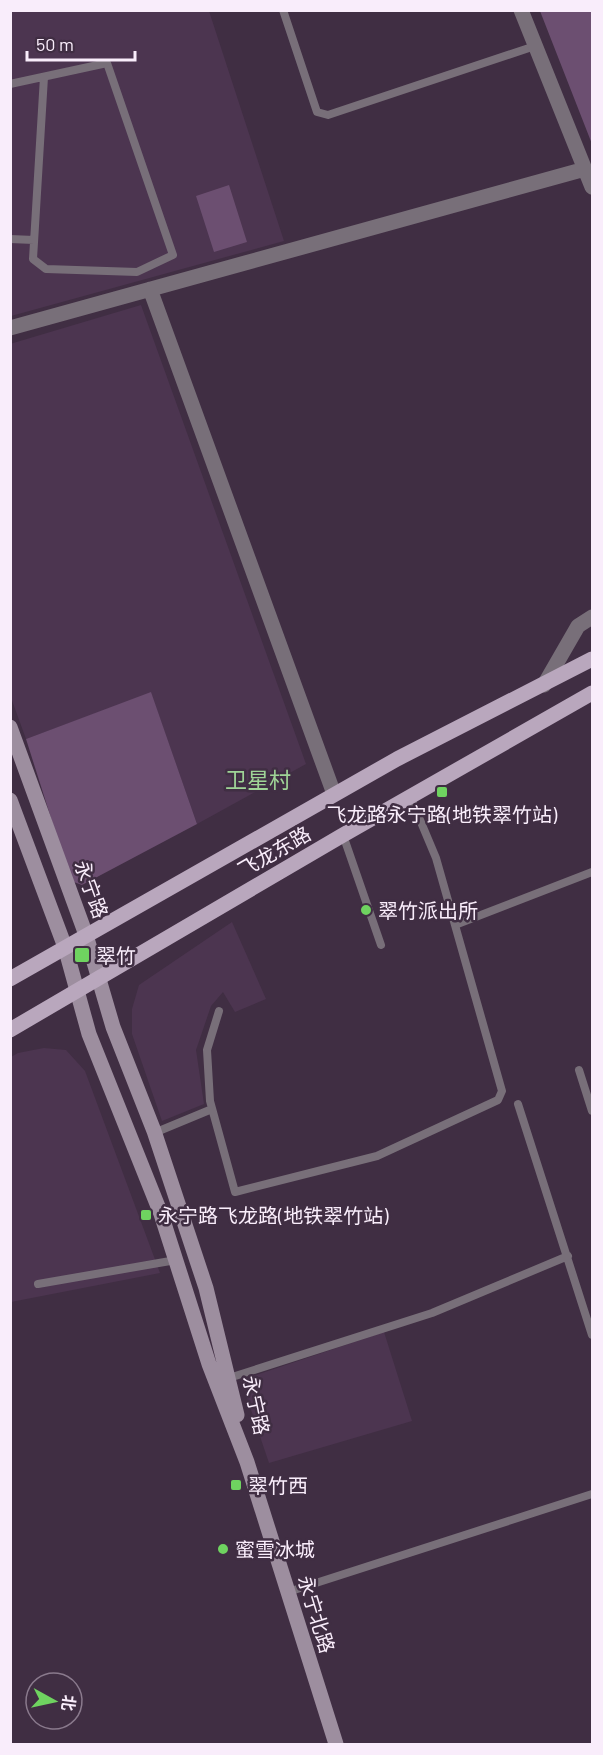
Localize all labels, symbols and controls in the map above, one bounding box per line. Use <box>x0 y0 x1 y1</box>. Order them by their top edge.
scale bar <box>27 24 135 62</box>
text: 50 m <box>36 33 74 55</box>
district label: 卫星村 <box>225 766 291 792</box>
marker: 飞龙路永宁路(地铁翠竹站) <box>435 785 449 799</box>
place label: 飞龙路永宁路(地铁翠竹站) <box>327 802 558 826</box>
street label: 飞龙东路 <box>233 821 315 881</box>
street label: 永宁路 <box>70 857 114 921</box>
place label: 翠竹派出所 <box>378 898 478 922</box>
marker: 翠竹派出所 <box>359 903 373 917</box>
place label: 翠竹 <box>96 943 136 967</box>
marker: 翠竹 <box>73 946 91 964</box>
place label: 永宁路飞龙路(地铁翠竹站) <box>158 1203 389 1227</box>
marker: 永宁路飞龙路(地铁翠竹站) <box>139 1208 153 1222</box>
street label: 永宁路 <box>239 1373 275 1437</box>
place label: 翠竹西 <box>248 1473 308 1497</box>
marker: 翠竹西 <box>229 1478 243 1492</box>
place label: 蜜雪冰城 <box>235 1537 315 1561</box>
marker: 蜜雪冰城 <box>216 1542 230 1556</box>
street label: 永宁北路 <box>294 1572 340 1656</box>
north arrow <box>24 1671 84 1731</box>
text: 北 <box>59 1694 80 1712</box>

